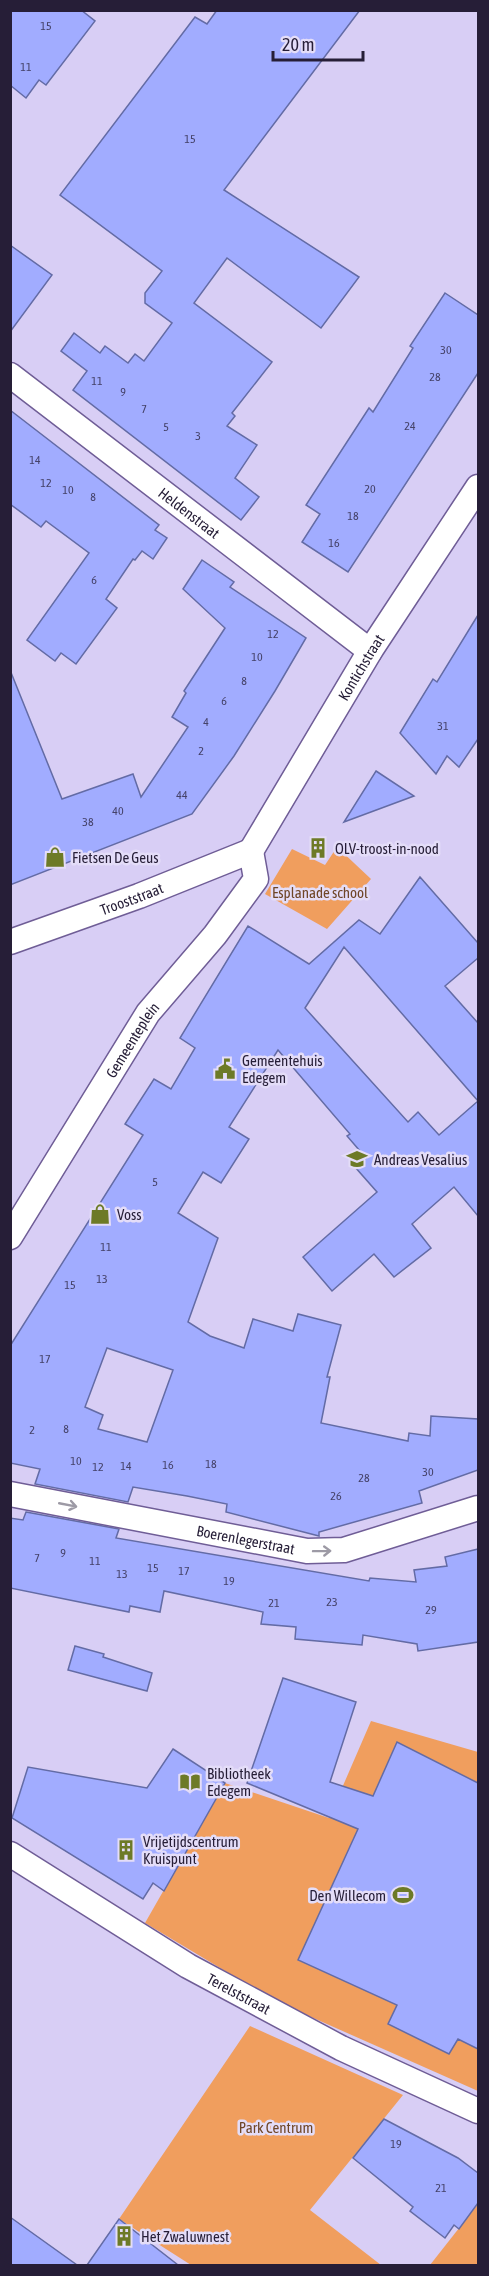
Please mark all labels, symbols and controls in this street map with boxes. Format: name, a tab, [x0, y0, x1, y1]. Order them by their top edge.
house number: 15	[40, 19, 52, 33]
scale bar	[273, 24, 363, 62]
text: 20 m	[282, 34, 314, 55]
house number: 11	[20, 60, 32, 74]
house number: 15	[184, 132, 196, 146]
house number: 30	[440, 343, 452, 357]
house number: 28	[429, 370, 441, 384]
house number: 11	[91, 374, 103, 388]
house number: 9	[120, 385, 126, 399]
house number: 7	[141, 402, 147, 416]
house number: 24	[404, 419, 416, 433]
house number: 5	[163, 420, 169, 434]
house number: 3	[195, 429, 201, 443]
house number: 14	[29, 453, 41, 467]
house number: 12	[40, 476, 52, 490]
house number: 20	[364, 482, 376, 496]
house number: 10	[62, 483, 74, 497]
street label: Heldenstraat	[155, 484, 223, 541]
house number: 8	[90, 490, 96, 504]
house number: 18	[347, 509, 359, 523]
house number: 16	[328, 536, 340, 550]
house number: 6	[91, 573, 97, 587]
house number: 12	[267, 627, 279, 641]
street label: Kontichstraat	[334, 631, 387, 703]
house number: 10	[251, 650, 263, 664]
house number: 8	[241, 674, 247, 688]
house number: 6	[221, 694, 227, 708]
house number: 4	[203, 715, 209, 729]
house number: 31	[437, 719, 449, 733]
house number: 2	[198, 744, 204, 758]
house number: 44	[176, 788, 188, 802]
house number: 40	[112, 804, 124, 818]
house number: 38	[82, 815, 94, 829]
building icon: OLV-troost-in-nood	[306, 836, 330, 860]
place label: OLV-troost-in-nood	[335, 840, 439, 857]
shop icon: Fietsen De Geus	[43, 845, 67, 869]
place label: Fietsen De Geus	[72, 849, 159, 866]
street label: Trooststraat	[98, 879, 165, 918]
park label: Esplanade school	[272, 884, 368, 901]
street label: Gemeenteplein	[102, 998, 162, 1081]
place label: Gemeentehuis Edegem	[242, 1052, 323, 1086]
public building icon: Gemeentehuis Edegem	[213, 1057, 237, 1081]
school or university icon: Andreas Vesalius	[345, 1147, 369, 1171]
place label: Andreas Vesalius	[374, 1151, 467, 1168]
house number: 5	[152, 1175, 158, 1189]
shop icon: Voss	[88, 1202, 112, 1226]
place label: Voss	[117, 1206, 142, 1223]
house number: 11	[100, 1240, 112, 1254]
house number: 13	[96, 1272, 108, 1286]
house number: 15	[64, 1278, 76, 1292]
house number: 17	[39, 1352, 51, 1366]
house number: 8	[63, 1422, 69, 1436]
house number: 2	[29, 1423, 35, 1437]
house number: 10	[70, 1454, 82, 1468]
house number: 18	[205, 1457, 217, 1471]
house number: 16	[162, 1458, 174, 1472]
house number: 14	[120, 1459, 132, 1473]
house number: 12	[92, 1460, 104, 1474]
house number: 30	[422, 1465, 434, 1479]
house number: 28	[358, 1471, 370, 1485]
house number: 26	[330, 1489, 342, 1503]
one-way arrow	[58, 1500, 77, 1511]
street label: Boerenlegerstraat	[195, 1521, 296, 1557]
one-way arrow	[311, 1545, 331, 1556]
house number: 9	[60, 1546, 66, 1560]
house number: 7	[34, 1551, 40, 1565]
house number: 11	[89, 1554, 101, 1568]
house number: 15	[147, 1561, 159, 1575]
house number: 17	[178, 1564, 190, 1578]
house number: 13	[116, 1567, 128, 1581]
house number: 19	[223, 1574, 235, 1588]
house number: 23	[326, 1595, 338, 1609]
house number: 21	[268, 1596, 280, 1610]
house number: 29	[425, 1603, 437, 1617]
place label: Bibliotheek Edegem	[207, 1765, 271, 1799]
library icon: Bibliotheek Edegem	[178, 1770, 202, 1794]
place label: Vrijetijdscentrum Kruispunt	[143, 1833, 239, 1867]
building icon: Vrijetijdscentrum Kruispunt	[114, 1838, 138, 1862]
sports icon: Den Willecom	[391, 1883, 415, 1907]
place label: Den Willecom	[309, 1887, 386, 1904]
street label: Terelststraat	[204, 1969, 273, 2017]
park label: Park Centrum	[239, 2119, 313, 2136]
house number: 19	[390, 2137, 402, 2151]
house number: 21	[435, 2181, 447, 2195]
building icon: Het Zwaluwnest	[112, 2224, 136, 2248]
place label: Het Zwaluwnest	[141, 2228, 229, 2245]

